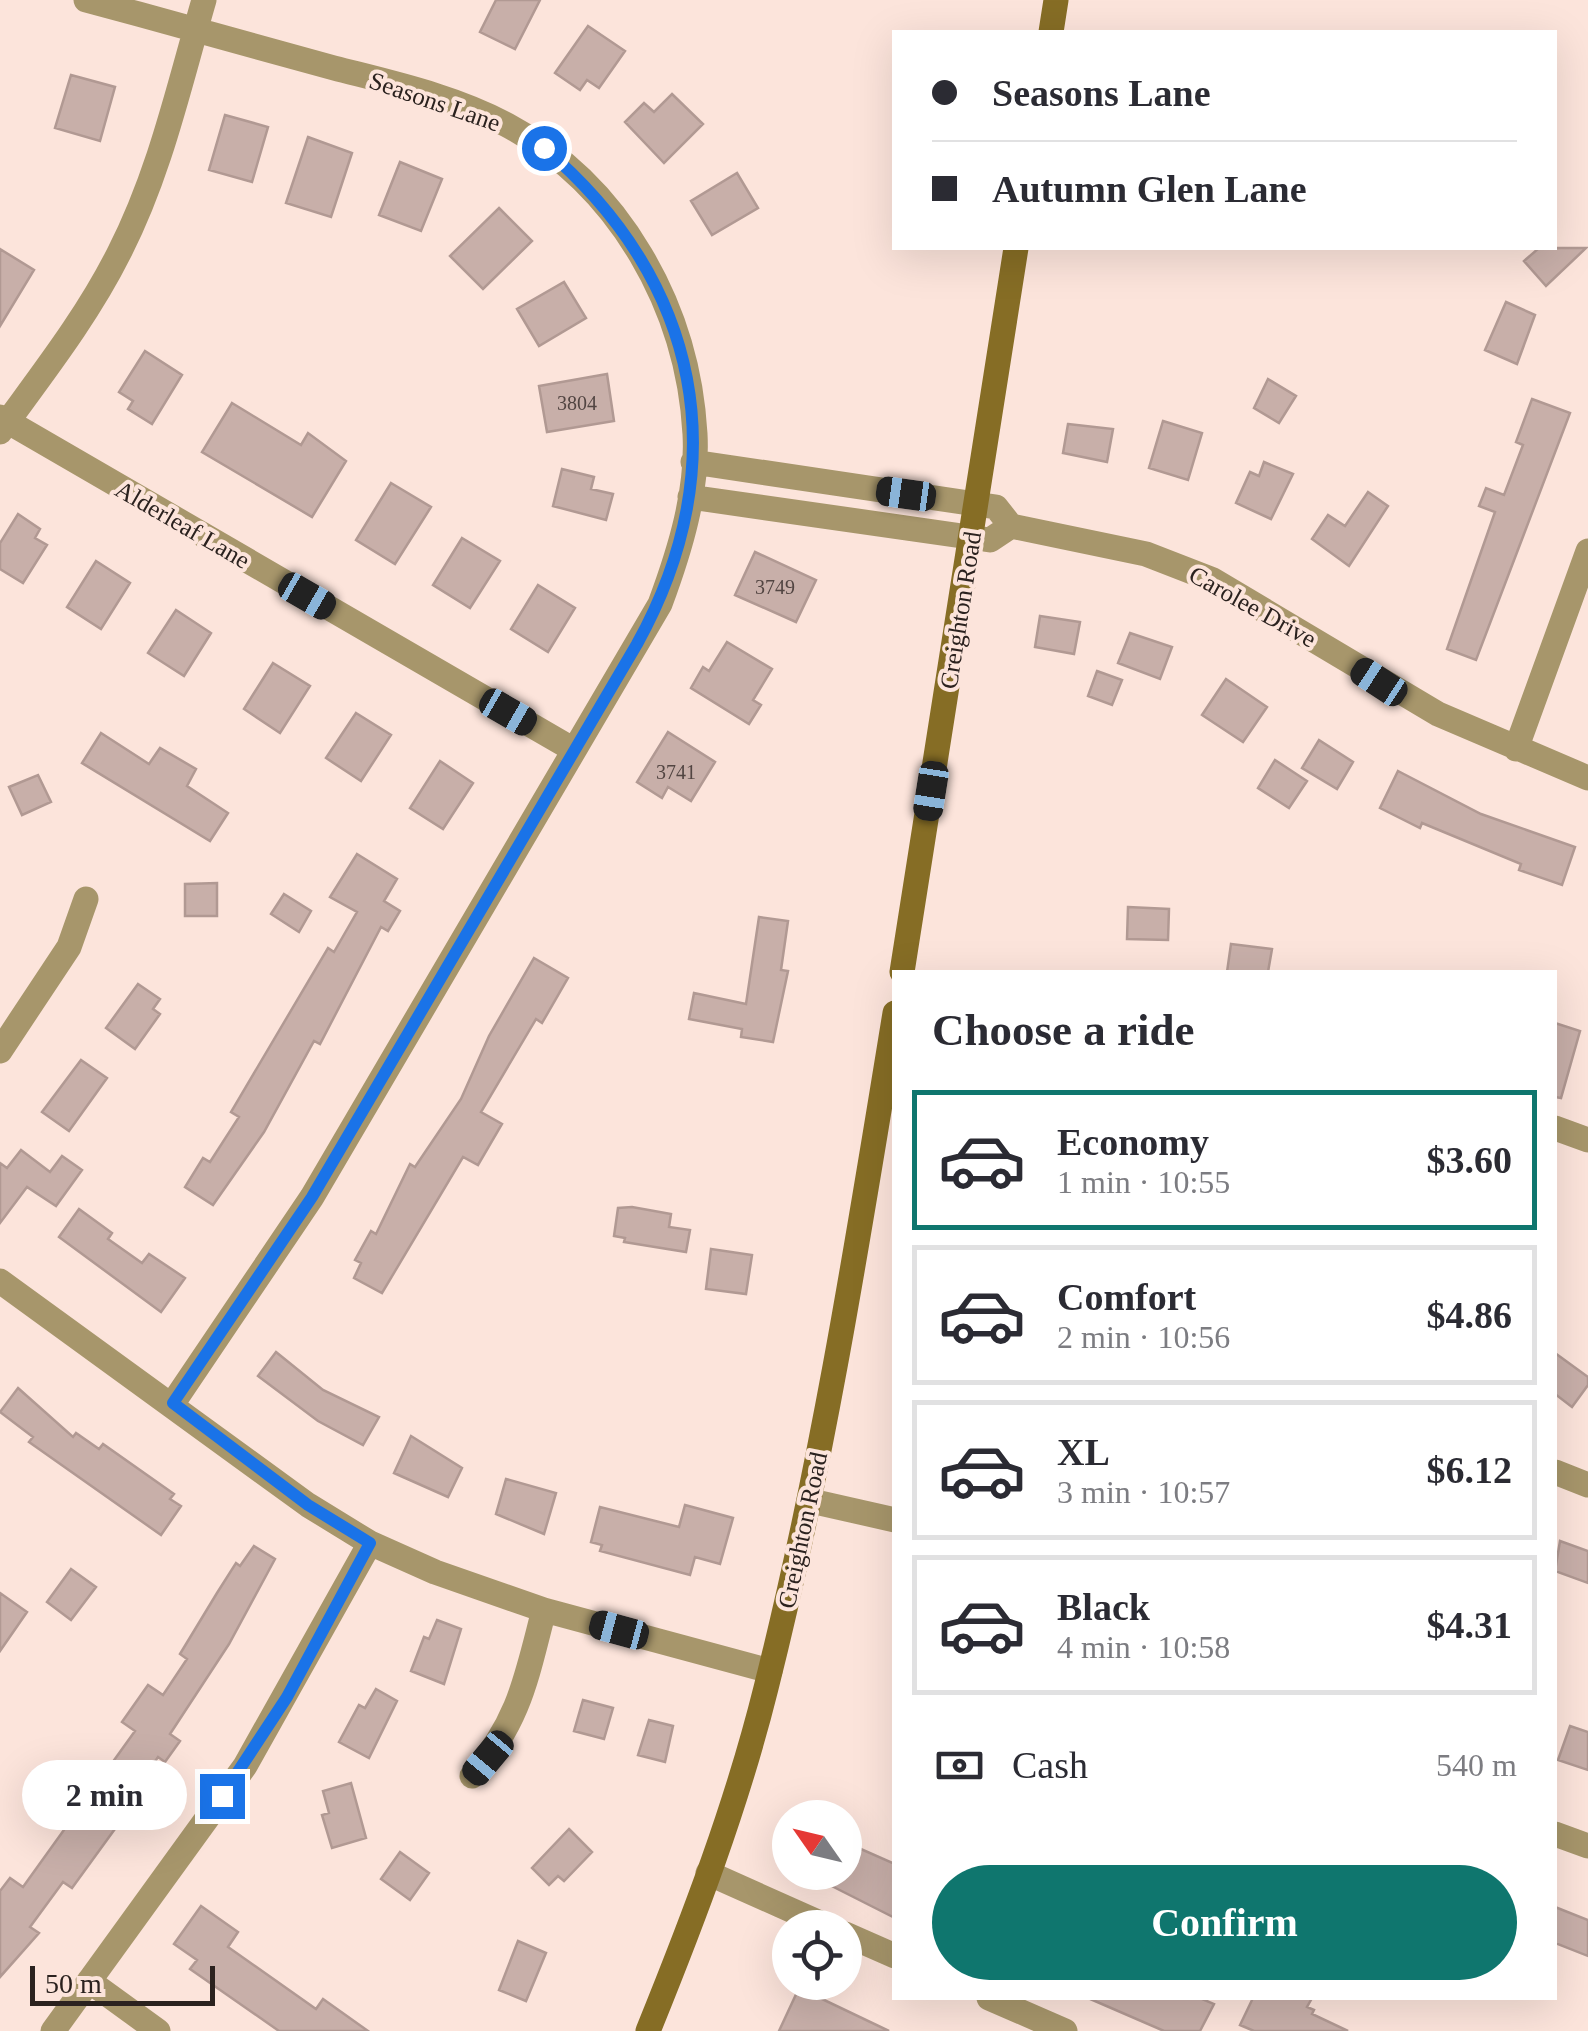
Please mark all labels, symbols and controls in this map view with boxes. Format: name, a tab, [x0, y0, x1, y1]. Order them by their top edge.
street label: Seasons Lane	[366, 66, 504, 137]
text: Seasons Lane	[992, 72, 1211, 114]
route start	[522, 126, 567, 171]
text: Autumn Glen Lane	[992, 168, 1307, 210]
house number: 3804	[557, 392, 597, 414]
street label: Alderleaf Lane	[111, 475, 255, 574]
car	[874, 475, 938, 513]
street label: Creighton Road	[935, 529, 986, 691]
street label: Carolee Drive	[1185, 560, 1321, 652]
car	[274, 568, 340, 624]
house number: 3749	[755, 576, 795, 598]
car	[1346, 653, 1412, 711]
car	[475, 684, 541, 740]
car	[911, 759, 951, 823]
house number: 3741	[656, 761, 696, 783]
text: Choose a ride	[932, 1005, 1195, 1055]
icon: car	[937, 1115, 1027, 1205]
text: Economy	[1057, 1121, 1209, 1163]
text: $3.60	[1427, 1139, 1512, 1181]
text: 1 min · 10:55	[1057, 1164, 1230, 1200]
icon: car	[937, 1270, 1027, 1360]
text: Comfort	[1057, 1276, 1196, 1318]
text: $4.86	[1427, 1294, 1512, 1336]
text: 2 min · 10:56	[1057, 1319, 1230, 1355]
icon: car	[937, 1425, 1027, 1515]
text: XL	[1057, 1431, 1110, 1473]
street label: Creighton Road	[773, 1449, 832, 1611]
text: $6.12	[1427, 1449, 1512, 1491]
text: 3 min · 10:57	[1057, 1474, 1230, 1510]
icon: car	[937, 1580, 1027, 1670]
text: Black	[1057, 1586, 1150, 1628]
text: $4.31	[1427, 1604, 1512, 1646]
car	[586, 1608, 652, 1652]
text: 4 min · 10:58	[1057, 1629, 1230, 1665]
car	[457, 1725, 519, 1791]
icon: cash	[932, 1738, 987, 1793]
text: Cash	[1012, 1744, 1088, 1786]
text: 540 m	[1436, 1747, 1517, 1783]
callout: 2 min	[22, 1761, 187, 1831]
route end	[200, 1774, 245, 1819]
text: 2 min	[66, 1777, 143, 1813]
north arrow	[772, 1800, 862, 1890]
map controls	[772, 1800, 862, 2000]
button: Confirm	[932, 1865, 1517, 1980]
button: locate	[772, 1910, 862, 2000]
scale bar	[30, 1961, 215, 2006]
text: 50 m	[45, 1968, 102, 1999]

